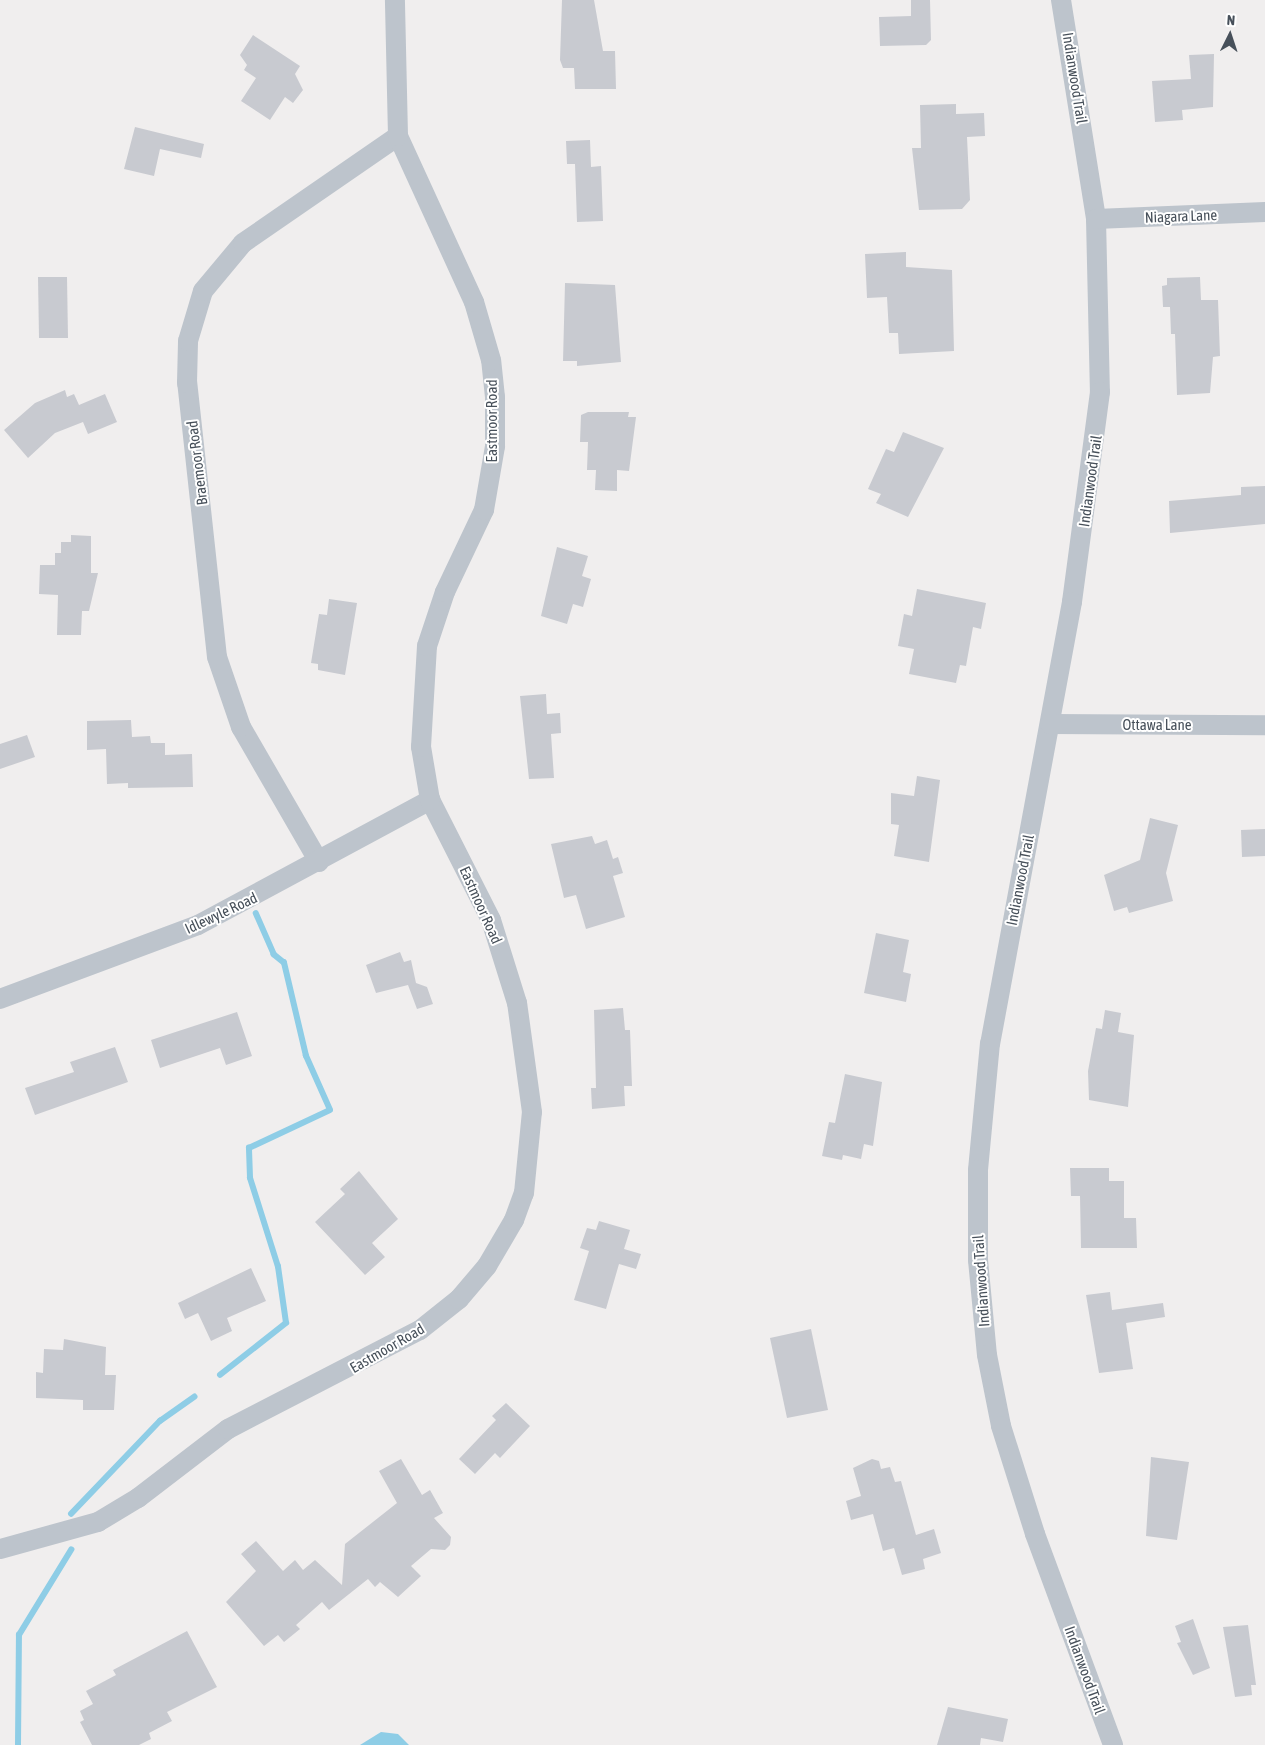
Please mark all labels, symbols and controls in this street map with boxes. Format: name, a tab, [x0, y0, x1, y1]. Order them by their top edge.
north arrow	[1205, 10, 1255, 60]
text: N	[1226, 12, 1236, 28]
street label: Indianwood Trail	[1059, 31, 1091, 125]
street label: Niagara Lane	[1144, 206, 1218, 226]
street label: Eastmoor Road	[483, 380, 501, 462]
street label: Braemoor Road	[183, 420, 211, 506]
street label: Indianwood Trail	[1075, 434, 1105, 528]
street label: Ottawa Lane	[1122, 716, 1192, 734]
street label: Indianwood Trail	[1002, 833, 1038, 927]
street label: Eastmoor Road	[456, 863, 506, 947]
street label: Idlewyle Road	[182, 888, 260, 938]
street label: Indianwood Trail	[969, 1234, 993, 1328]
street label: Eastmoor Road	[347, 1319, 427, 1377]
street label: Indianwood Trail	[1061, 1624, 1109, 1716]

